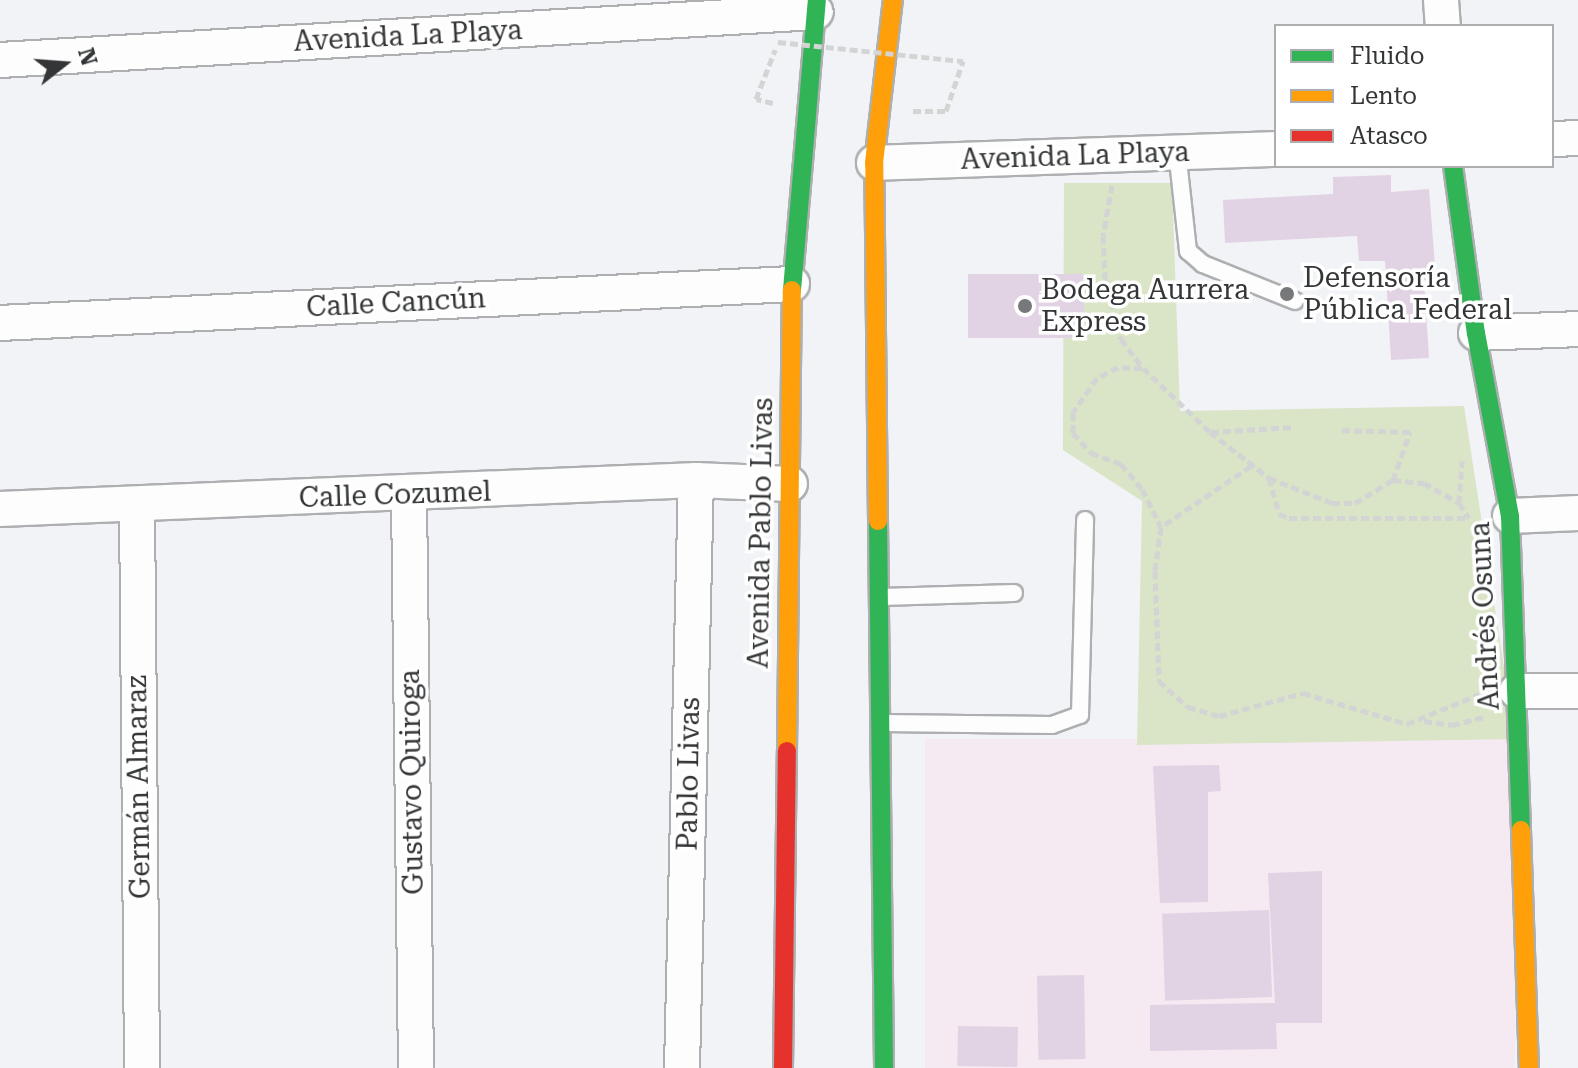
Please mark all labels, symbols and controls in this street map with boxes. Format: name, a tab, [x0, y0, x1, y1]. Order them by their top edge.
street label: Avenida La Playa	[293, 13, 523, 59]
north arrow	[24, 24, 104, 104]
legend	[1274, 24, 1554, 168]
text: Fluido	[1350, 42, 1425, 70]
text: N	[73, 45, 102, 69]
text: Lento	[1350, 82, 1417, 110]
text: Atasco	[1350, 122, 1428, 150]
street label: Avenida La Playa	[960, 135, 1190, 177]
place label: Defensoría Pública Federal	[1303, 261, 1512, 327]
place label: Bodega Aurrera Express	[1041, 273, 1249, 339]
street label: Calle Cancún	[305, 282, 487, 324]
marker: Defensoría Pública Federal	[1278, 285, 1296, 303]
marker: Bodega Aurrera Express	[1016, 297, 1034, 315]
street label: Avenida Pablo Livas	[742, 397, 780, 669]
street label: Calle Cozumel	[298, 475, 492, 515]
street label: Andrés Osuna	[1463, 521, 1507, 711]
street label: Gustavo Quiroga	[393, 669, 431, 895]
street label: Germán Almaraz	[120, 675, 158, 899]
street label: Pablo Livas	[671, 697, 707, 851]

